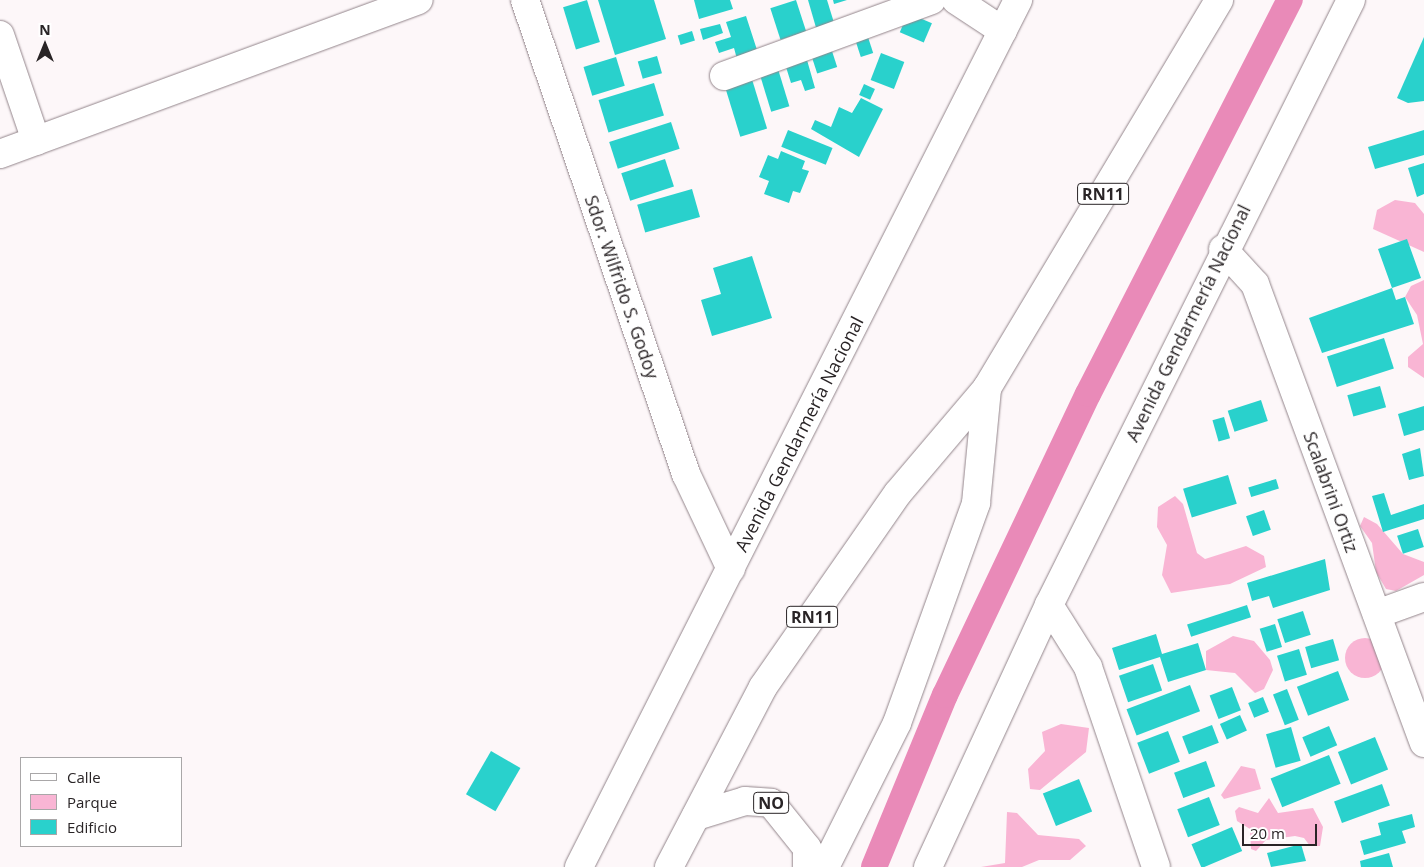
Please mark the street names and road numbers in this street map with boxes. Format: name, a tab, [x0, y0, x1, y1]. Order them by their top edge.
road number: RN11	[1077, 180, 1129, 208]
street label: Sdor. Wilfrido S. Godoy	[580, 192, 664, 382]
street label: Avenida Gendarmería Nacional	[1121, 201, 1255, 445]
street label: Avenida Gendarmería Nacional	[730, 313, 868, 555]
street label: Scalabrini Ortiz	[1299, 429, 1363, 555]
road number: RN11	[786, 604, 838, 630]
road number: NO	[752, 790, 790, 816]

